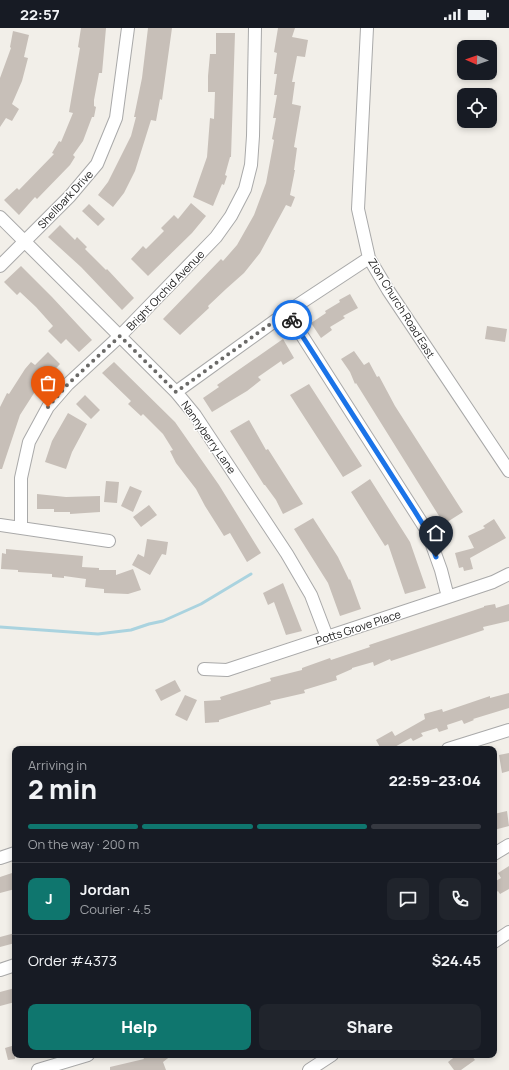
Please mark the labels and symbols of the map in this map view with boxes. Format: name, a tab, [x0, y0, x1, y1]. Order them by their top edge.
north arrow	[457, 40, 497, 80]
street label: Shellbark Drive	[34, 166, 96, 231]
street label: Bright Orchid Avenue	[123, 246, 208, 333]
street label: Zion Church Road East	[365, 255, 439, 361]
courier	[272, 300, 312, 340]
pin	[31, 366, 65, 407]
street label: Nannyberry Lane	[178, 398, 240, 477]
pin	[419, 516, 453, 557]
street label: Potts Grove Place	[313, 606, 403, 648]

